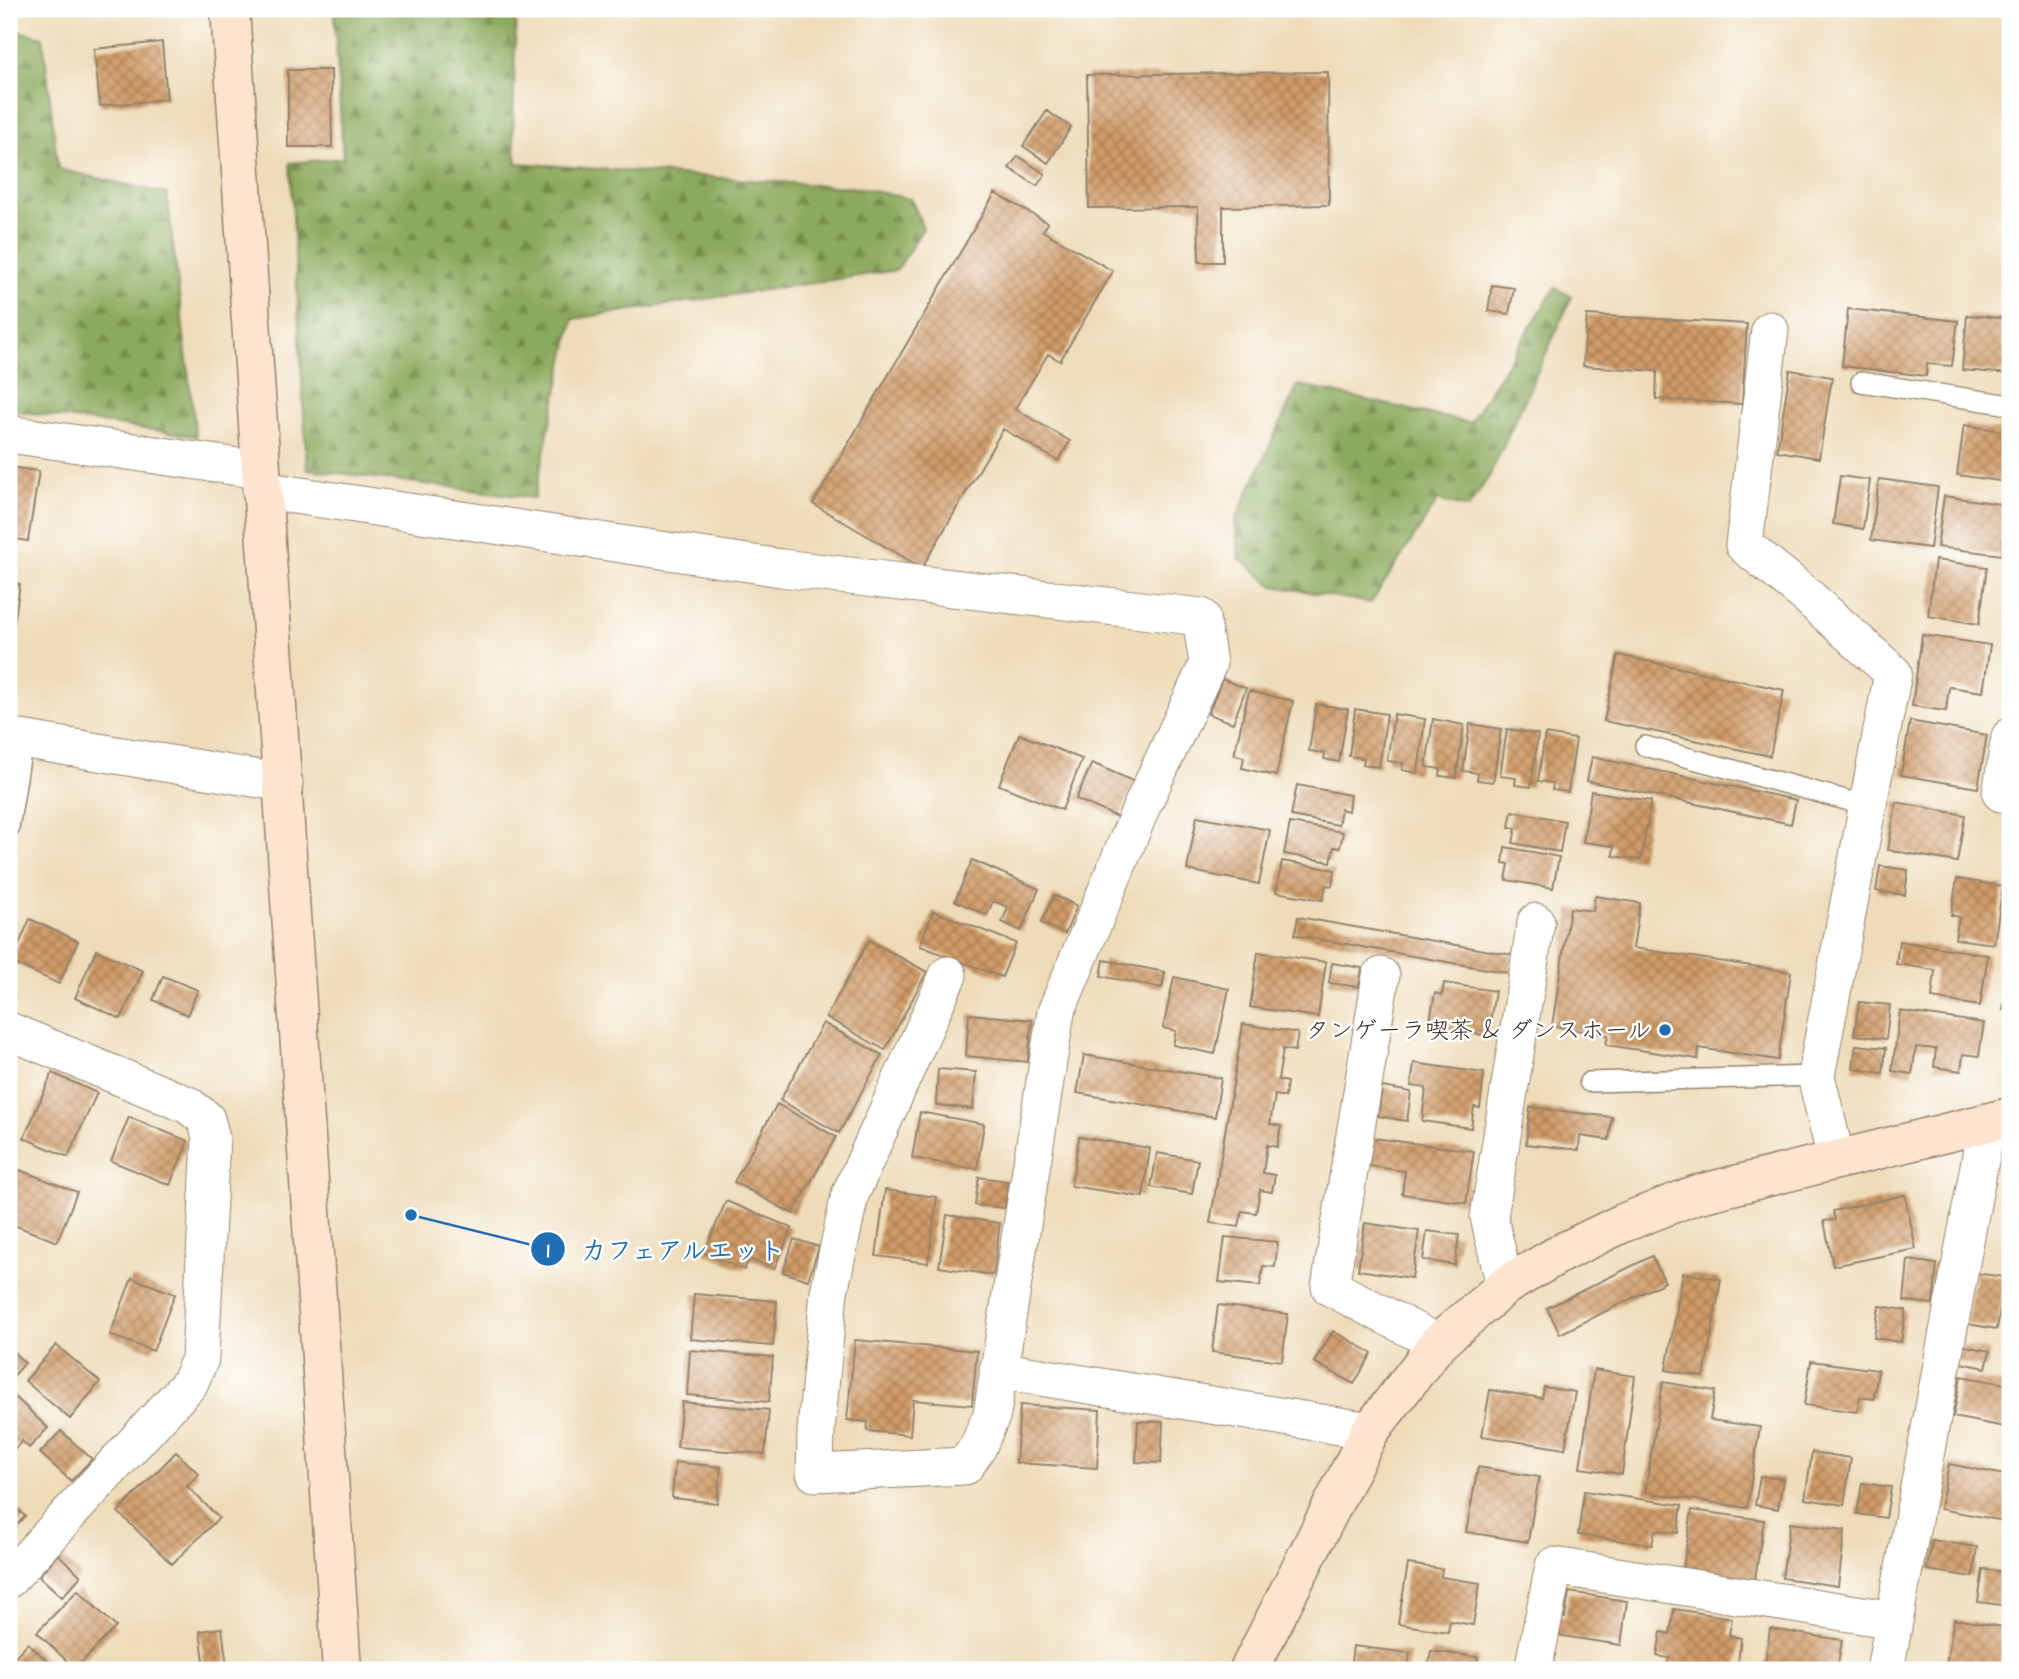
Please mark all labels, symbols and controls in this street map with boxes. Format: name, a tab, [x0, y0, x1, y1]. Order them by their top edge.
place label: タンゲーラ喫茶 & ダンスホール	[1305, 1014, 1651, 1048]
marker: タンゲーラ喫茶 & ダンスホール	[1657, 1022, 1673, 1038]
callout: カフェアルエット	[530, 1226, 801, 1273]
text: カフェアルエット	[581, 1233, 785, 1269]
text: 1	[547, 1236, 550, 1265]

